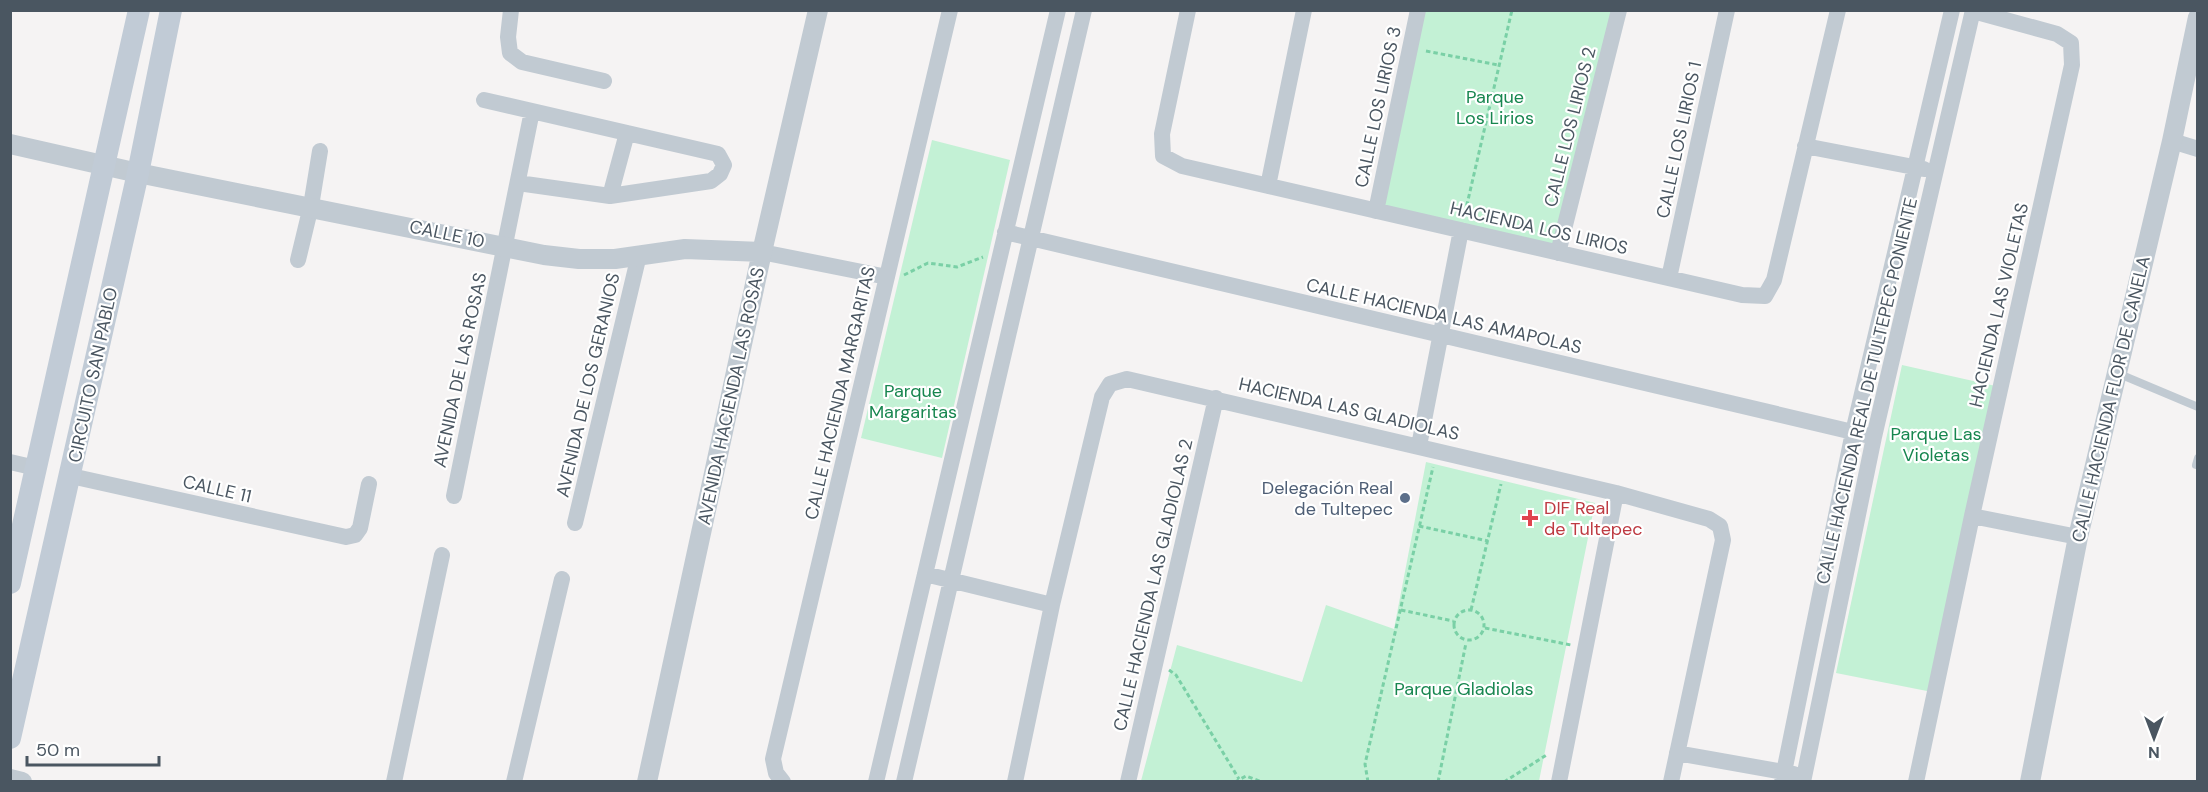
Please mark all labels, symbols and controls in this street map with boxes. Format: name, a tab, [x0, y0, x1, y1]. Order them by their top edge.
street label: CALLE LOS LIRIOS 3	[1349, 24, 1407, 190]
street label: CALLE LOS LIRIOS 2	[1539, 44, 1601, 210]
street label: CALLE LOS LIRIOS 1	[1651, 60, 1707, 220]
park label: Parque Los Lirios	[1456, 85, 1534, 130]
street label: CALLE HACIENDA REAL DE TULTEPEC PONIENTE	[1811, 195, 1923, 587]
street label: HACIENDA LOS LIRIOS	[1448, 196, 1630, 260]
street label: HACIENDA LAS VIOLETAS	[1964, 200, 2034, 410]
street label: CALLE 10	[407, 214, 487, 254]
street label: CALLE HACIENDA FLOR DE CANELA	[2066, 253, 2156, 545]
street label: CALLE HACIENDA MARGARITAS	[799, 264, 881, 522]
street label: AVENIDA HACIENDA LAS ROSAS	[692, 265, 770, 527]
street label: AVENIDA DE LAS ROSAS	[428, 270, 492, 470]
street label: AVENIDA DE LOS GERANIOS	[550, 270, 626, 500]
street label: CALLE HACIENDA LAS AMAPOLAS	[1304, 273, 1584, 359]
street label: CIRCUITO SAN PABLO	[63, 285, 123, 465]
street label: HACIENDA LAS GLADIOLAS	[1236, 372, 1462, 446]
park label: Parque Margaritas	[869, 379, 957, 424]
park label: Parque Las Violetas	[1890, 422, 1982, 467]
street label: CALLE HACIENDA LAS GLADIOLAS 2	[1108, 437, 1198, 733]
street label: CALLE 11	[180, 469, 254, 509]
place label: Delegación Real de Tultepec	[1262, 476, 1393, 521]
marker: Delegación Real de Tultepec	[1398, 491, 1412, 505]
place label: DIF Real de Tultepec	[1544, 496, 1643, 541]
marker: DIF Real de Tultepec	[1521, 509, 1539, 527]
park label: Parque Gladiolas	[1394, 677, 1534, 701]
north arrow	[2124, 708, 2184, 768]
scale bar	[27, 729, 159, 767]
text: 50 m	[36, 738, 80, 762]
text: N	[2148, 742, 2160, 763]

